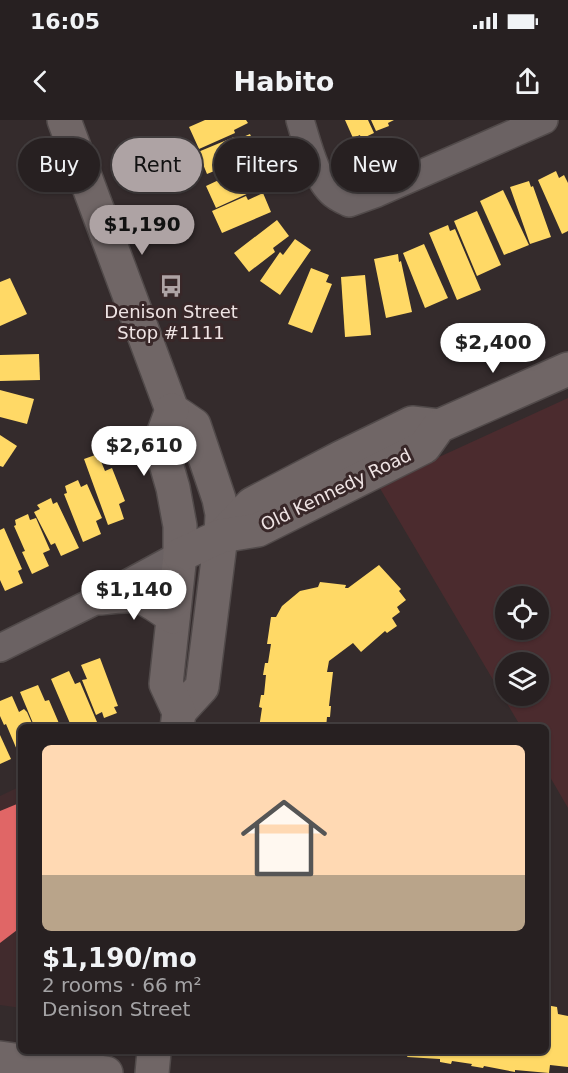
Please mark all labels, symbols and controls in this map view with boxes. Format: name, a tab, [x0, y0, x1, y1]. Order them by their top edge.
text: 16:05	[30, 9, 100, 34]
icon: back	[24, 65, 57, 98]
icon: share	[511, 65, 544, 98]
text: Habito	[234, 66, 334, 97]
chip: Buy	[18, 138, 100, 192]
chip: Rent	[112, 138, 202, 192]
chip: Filters	[214, 138, 319, 192]
chip: New	[331, 138, 419, 192]
pin: $1,190	[93, 205, 191, 256]
text: $1,190	[103, 212, 181, 236]
bus stop icon: Denison Street Stop #1111	[158, 273, 184, 299]
place label: Denison Street Stop #1111	[104, 301, 238, 343]
pin: $2,400	[444, 323, 542, 374]
text: $2,400	[454, 330, 532, 354]
pin: $2,610	[95, 426, 193, 477]
text: $2,610	[105, 433, 183, 457]
street label: Old Kennedy Road	[257, 444, 415, 535]
pin: $1,140	[85, 570, 183, 621]
text: $1,140	[95, 577, 173, 601]
map controls	[495, 586, 549, 706]
button: locate	[495, 586, 549, 640]
button: layers	[495, 652, 549, 706]
icon: home	[230, 784, 338, 892]
text: $1,190/mo	[42, 943, 197, 973]
text: 2 rooms · 66 m²	[42, 973, 202, 997]
text: Denison Street	[42, 997, 190, 1021]

